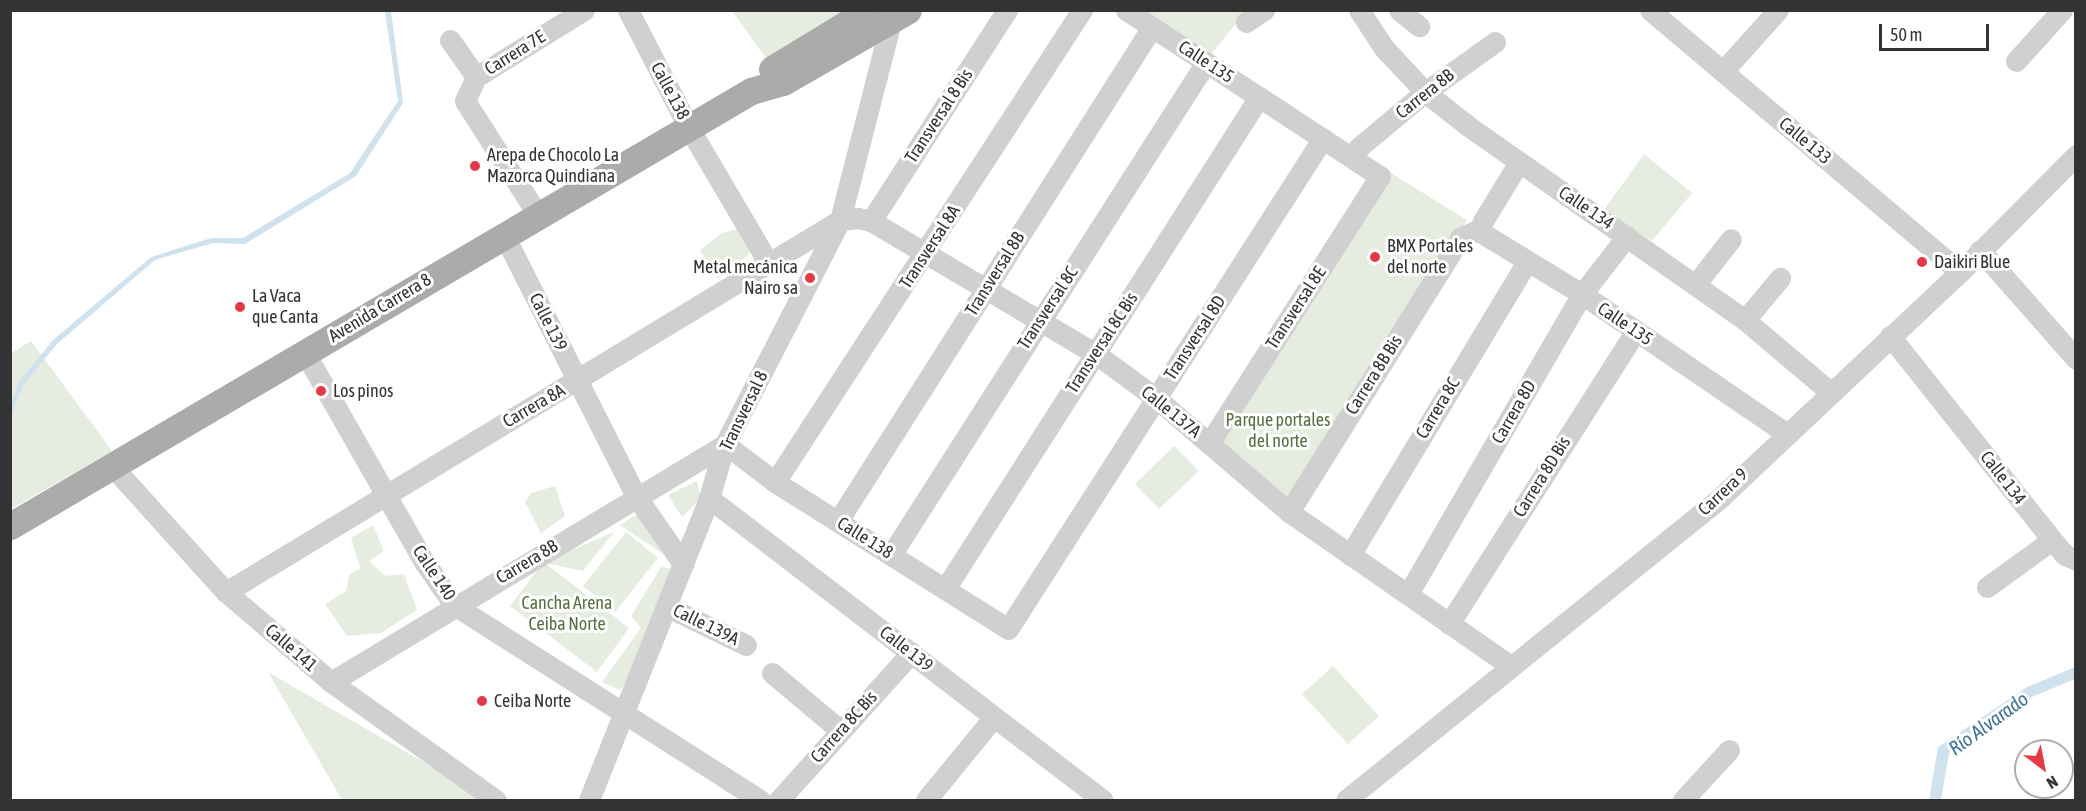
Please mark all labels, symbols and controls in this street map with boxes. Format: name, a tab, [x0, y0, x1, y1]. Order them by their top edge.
scale bar	[1882, 12, 1992, 50]
text: 50 m	[1890, 24, 1922, 45]
street label: Carrera 7E	[481, 26, 549, 80]
street label: Calle 135	[1174, 36, 1238, 88]
street label: Calle 138	[646, 59, 694, 123]
street label: Transversal 8 Bis	[901, 65, 977, 167]
street label: Carrera 8B	[1392, 65, 1458, 123]
street label: Calle 133	[1774, 113, 1836, 169]
place label: Arepa de Chocolo La Mazorca Quindiana	[487, 145, 619, 188]
marker: Arepa de Chocolo La Mazorca Quindiana	[468, 159, 482, 173]
street label: Calle 134	[1554, 182, 1618, 234]
street label: Transversal 8A	[895, 201, 965, 293]
street label: Transversal 8B	[961, 228, 1029, 320]
place label: BMX Portales del norte	[1387, 236, 1473, 278]
marker: BMX Portales del norte	[1368, 250, 1382, 264]
place label: Daikiri Blue	[1934, 251, 2010, 273]
marker: Daikiri Blue	[1915, 255, 1929, 269]
place label: Metal mecánica Nairo sa	[693, 257, 798, 300]
street label: Transversal 8C	[1013, 263, 1083, 353]
street label: Transversal 8E	[1261, 263, 1331, 353]
street label: Avenida Carrera 8	[325, 269, 435, 347]
marker: Metal mecánica Nairo sa	[803, 271, 817, 285]
place label: La Vaca que Canta	[252, 286, 319, 328]
street label: Transversal 8C Bis	[1061, 288, 1143, 398]
street label: Calle 139	[524, 290, 572, 354]
street label: Transversal 8D	[1160, 292, 1230, 384]
street label: Calle 135	[1593, 298, 1657, 350]
marker: La Vaca que Canta	[233, 300, 247, 314]
street label: Carrera 8B Bis	[1341, 331, 1407, 419]
street label: Transversal 8	[715, 367, 773, 455]
street label: Carrera 8C	[1411, 373, 1465, 443]
street label: Carrera 8D	[1487, 376, 1541, 448]
place label: Los pinos	[333, 380, 393, 402]
street label: Carrera 8A	[499, 380, 569, 432]
street label: Calle 137A	[1137, 381, 1205, 443]
marker: Los pinos	[314, 384, 328, 398]
park label: Parque portales del norte	[1226, 410, 1330, 452]
street label: Carrera 8D Bis	[1509, 433, 1575, 521]
street label: Calle 134	[1975, 447, 2031, 509]
street label: Carrera 9	[1694, 464, 1752, 520]
street label: Calle 138	[833, 512, 897, 564]
street label: Carrera 8B	[492, 535, 562, 589]
street label: Calle 140	[408, 541, 460, 605]
park label: Cancha Arena Ceiba Norte	[522, 593, 612, 636]
street label: Calle 139A	[670, 600, 742, 650]
street label: Calle 141	[261, 620, 321, 676]
street label: Calle 139	[875, 621, 937, 677]
water label: Río Alvarado	[1944, 686, 2032, 760]
street label: Carrera 8C Bis	[806, 687, 882, 767]
place label: Ceiba Norte	[494, 690, 571, 712]
marker: Ceiba Norte	[475, 694, 489, 708]
north arrow	[2014, 739, 2074, 799]
text: N	[2044, 772, 2061, 793]

